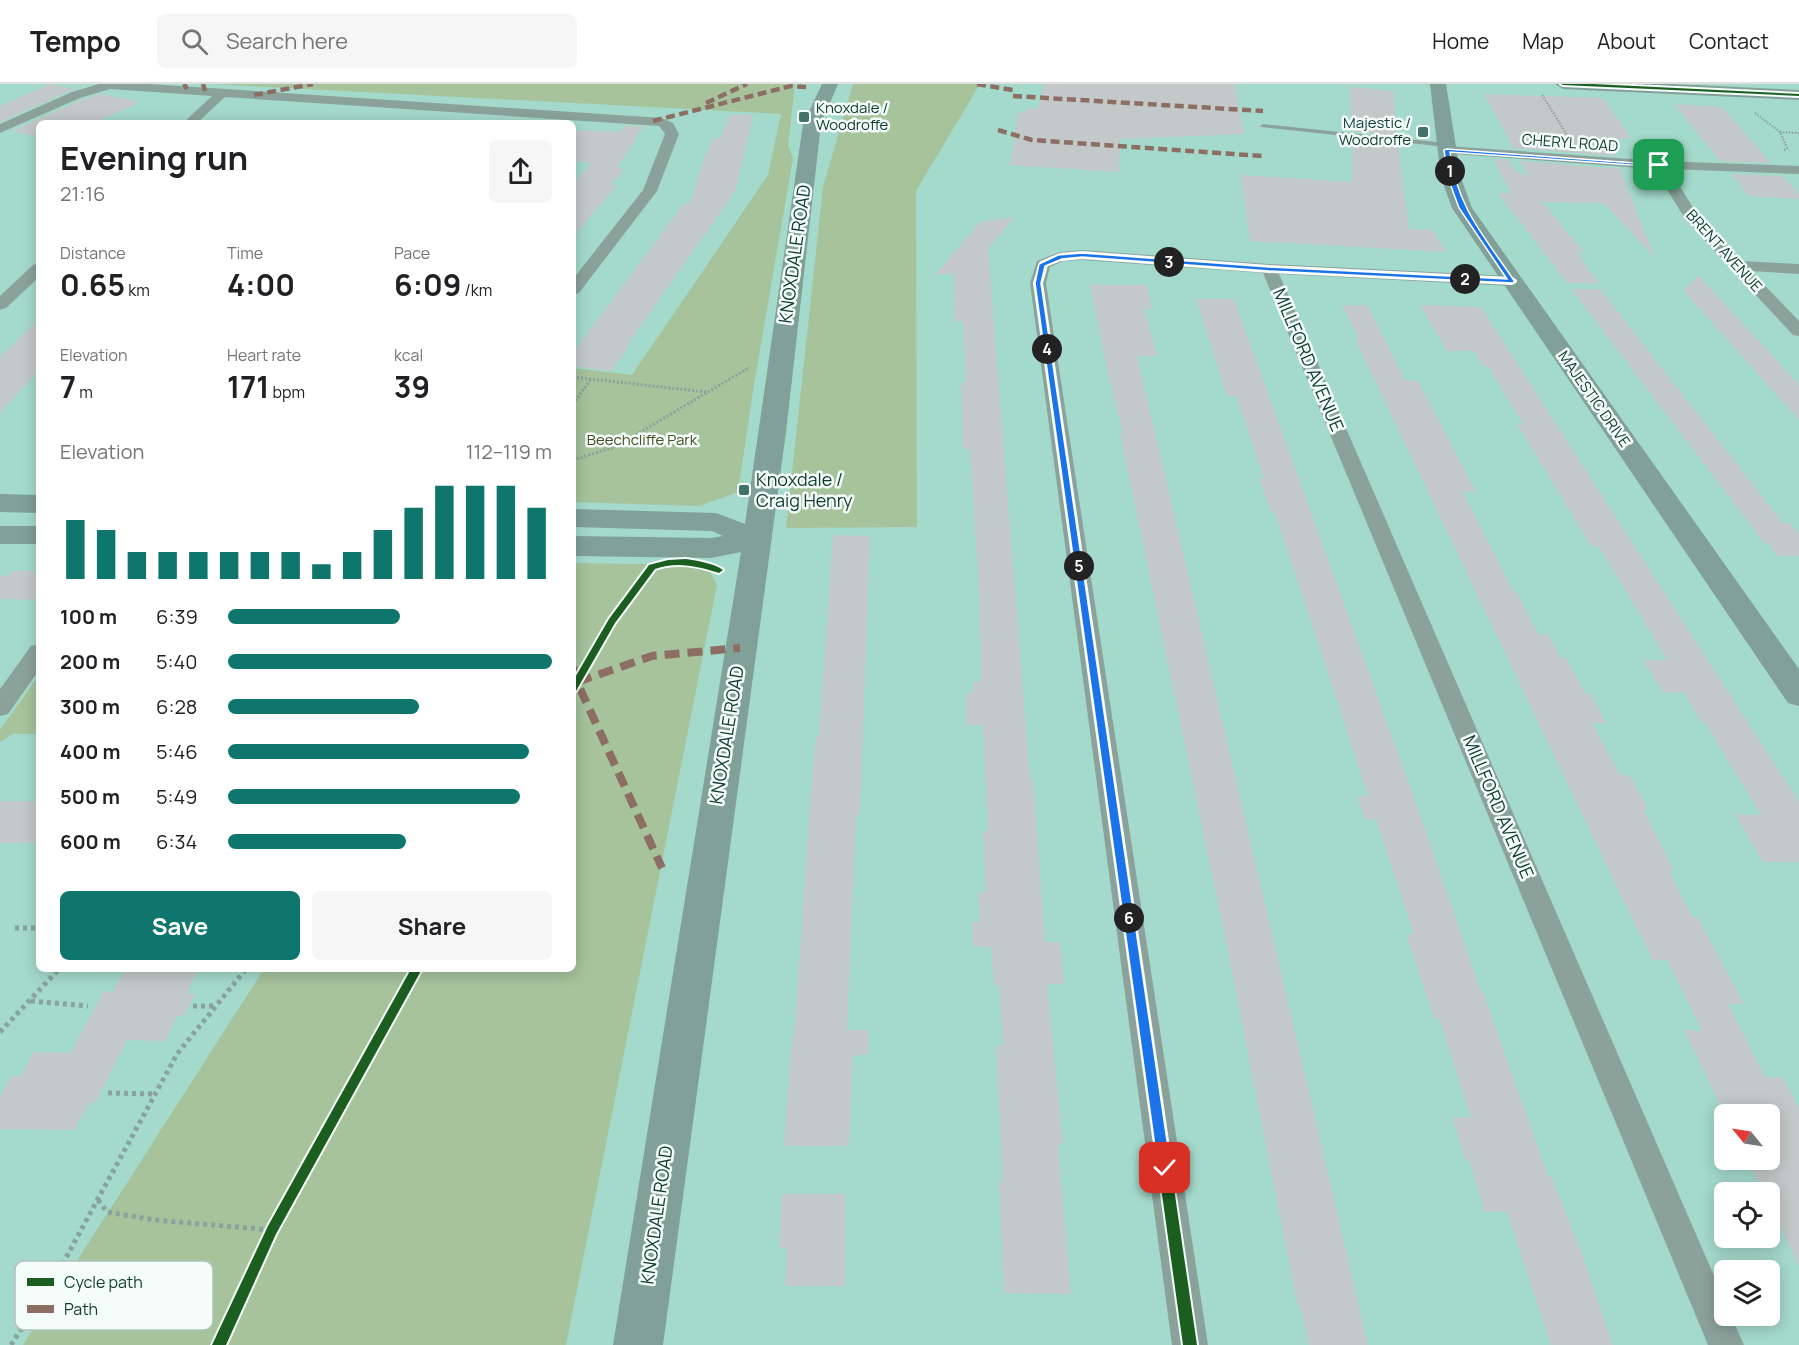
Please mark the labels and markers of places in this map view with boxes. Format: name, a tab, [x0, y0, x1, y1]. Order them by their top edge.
place label: Knoxdale / Woodroffe	[816, 97, 889, 135]
marker: Knoxdale / Woodroffe	[797, 110, 811, 124]
place label: Majestic / Woodroffe	[1339, 112, 1411, 150]
marker: Majestic / Woodroffe	[1416, 125, 1430, 139]
pin	[1633, 139, 1684, 190]
pin: 1	[1435, 156, 1465, 186]
pin: 3	[1154, 247, 1184, 277]
pin: 2	[1450, 264, 1480, 294]
pin: 4	[1032, 334, 1062, 364]
place label: Knoxdale / Craig Henry	[756, 467, 853, 512]
marker: Knoxdale / Craig Henry	[737, 483, 751, 497]
pin: 5	[1064, 551, 1094, 581]
pin: 6	[1114, 903, 1144, 933]
pin	[1139, 1142, 1190, 1193]

